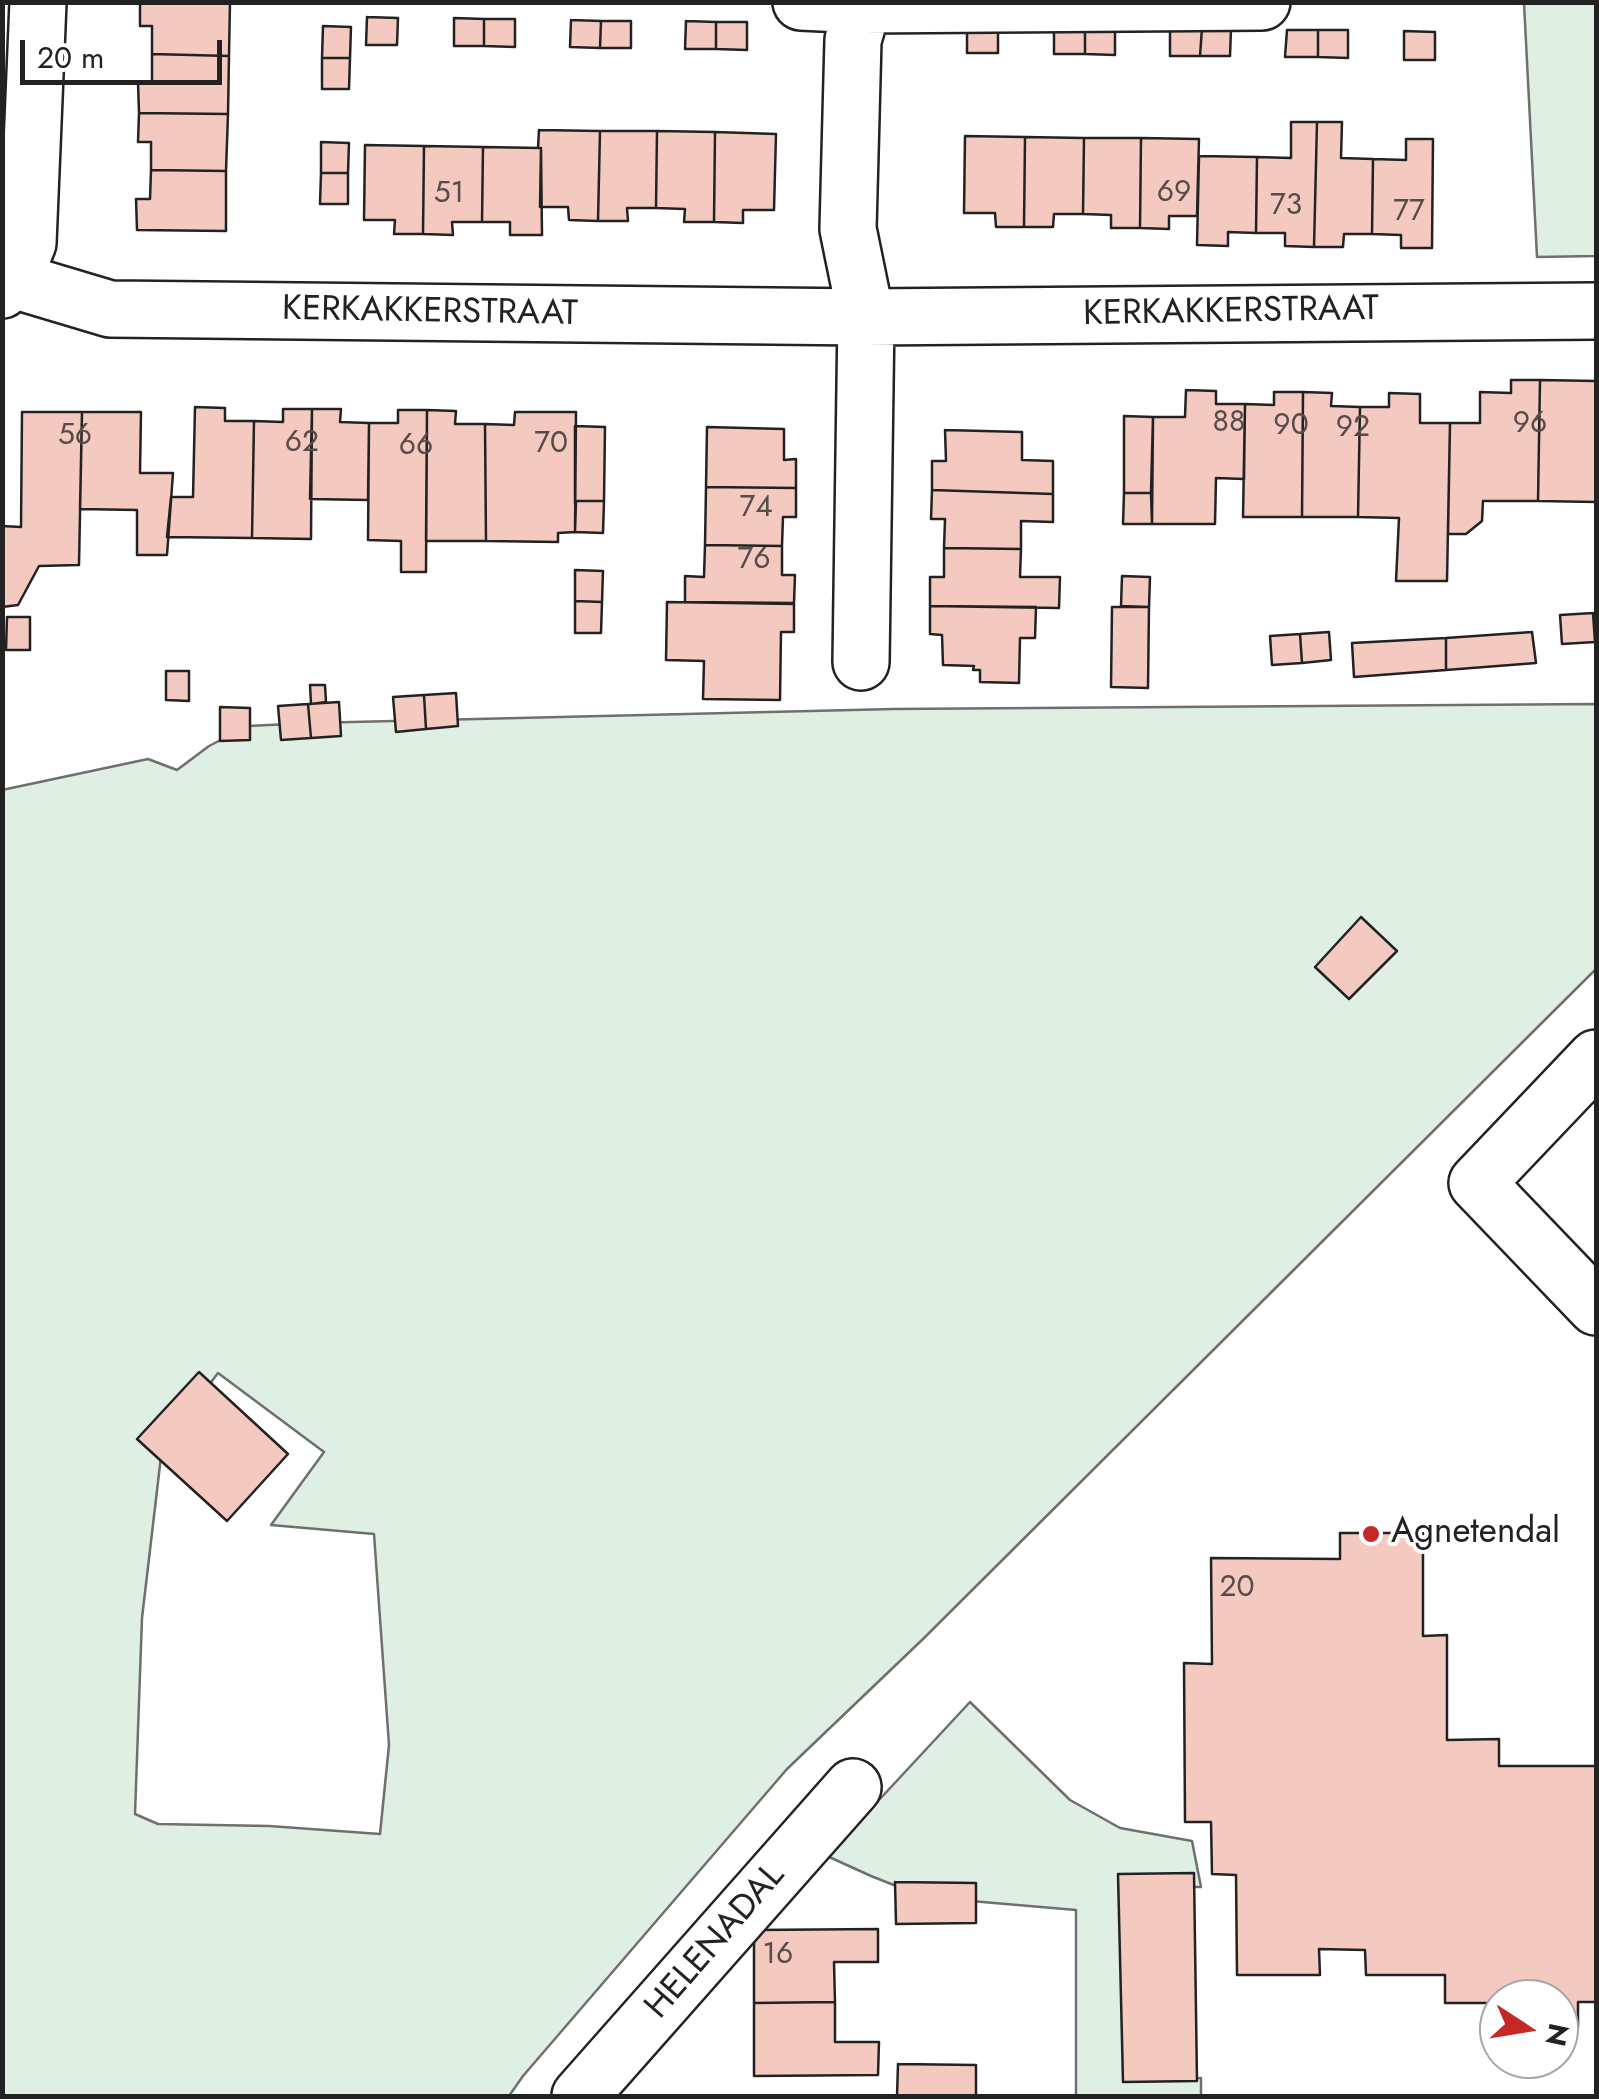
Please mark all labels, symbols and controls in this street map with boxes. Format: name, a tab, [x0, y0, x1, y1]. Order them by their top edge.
scale bar	[25, 20, 228, 82]
text: 20 m	[37, 36, 104, 79]
house number: 69	[1157, 176, 1191, 212]
house number: 51	[434, 177, 464, 213]
house number: 73	[1270, 189, 1302, 225]
house number: 77	[1393, 195, 1425, 231]
street label: KERKAKKERSTRAAT	[282, 289, 578, 337]
street label: KERKAKKERSTRAAT	[1083, 289, 1379, 337]
house number: 88	[1213, 406, 1245, 442]
house number: 96	[1513, 407, 1547, 443]
house number: 90	[1273, 409, 1309, 445]
house number: 92	[1336, 411, 1370, 447]
house number: 56	[58, 419, 92, 455]
house number: 62	[285, 426, 319, 462]
house number: 70	[534, 427, 568, 463]
house number: 66	[399, 429, 433, 465]
house number: 74	[739, 491, 773, 527]
house number: 76	[737, 543, 771, 579]
place label: Agnetendal	[1391, 1513, 1560, 1555]
marker: Agnetendal	[1360, 1523, 1382, 1545]
house number: 20	[1219, 1571, 1255, 1607]
street label: HELENADAL	[637, 1856, 795, 2028]
house number: 16	[763, 1938, 793, 1974]
north arrow	[1479, 1979, 1579, 2079]
text: N	[1535, 2020, 1579, 2050]

